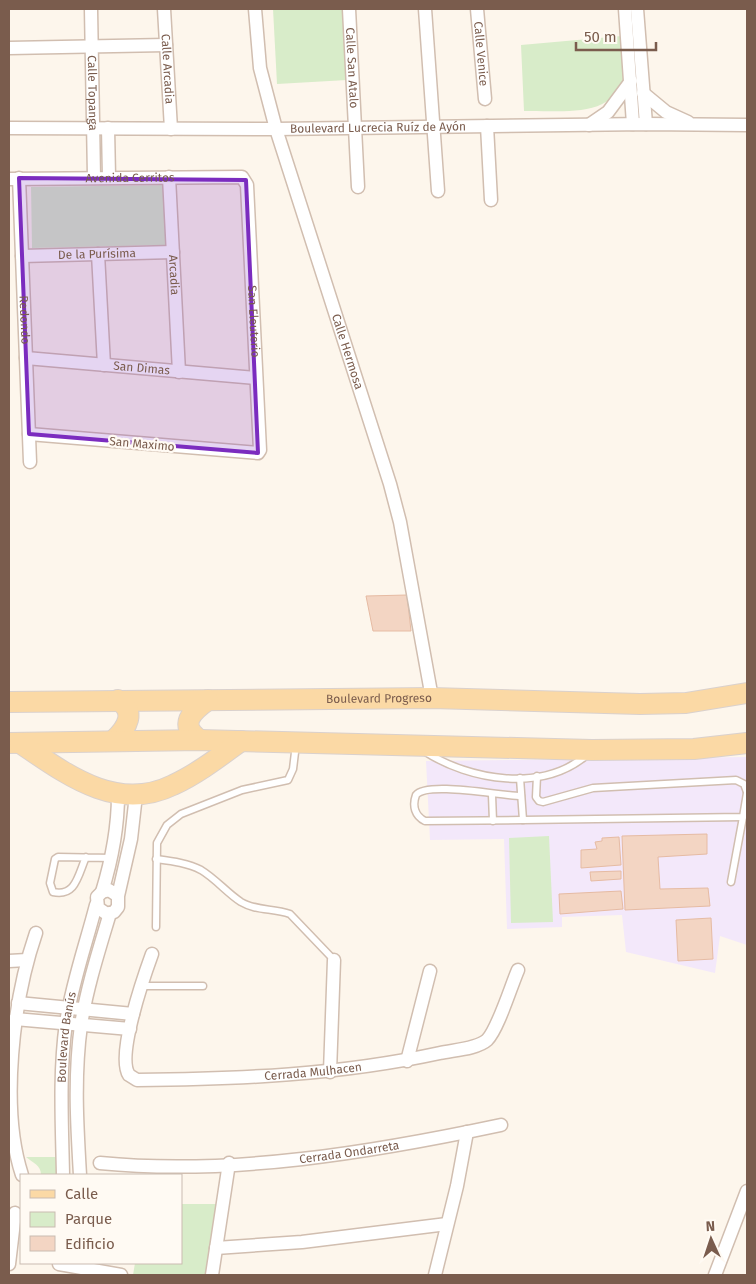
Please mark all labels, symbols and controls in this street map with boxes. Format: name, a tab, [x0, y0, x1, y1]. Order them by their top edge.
scale bar	[576, 20, 656, 52]
street label: Calle Venice	[471, 21, 491, 87]
street label: Calle San Atalo	[343, 27, 361, 109]
text: 50 m	[584, 28, 617, 46]
street label: Calle Arcadia	[158, 33, 177, 104]
street label: Calle Topanga	[85, 55, 100, 131]
street label: Boulevard Lucrecia Ruíz de Ayón	[290, 119, 466, 136]
street label: Avenida Cerritos	[85, 171, 175, 185]
street label: De la Purísima	[58, 246, 136, 262]
street label: Arcadia	[166, 254, 182, 295]
street label: San Eleuterio	[245, 285, 262, 358]
street label: Redondo	[17, 295, 32, 345]
street label: Calle Hermosa	[329, 312, 366, 391]
street label: San Dimas	[113, 359, 171, 378]
street label: San Maximo	[109, 434, 175, 454]
street label: Boulevard Progreso	[326, 691, 432, 706]
street label: Boulevard Banús	[55, 990, 79, 1083]
street label: Cerrada Mulhacen	[264, 1060, 363, 1083]
street label: Cerrada Ondarreta	[298, 1138, 400, 1166]
legend	[20, 1174, 182, 1264]
text: Calle	[65, 1185, 98, 1203]
text: Parque	[65, 1210, 112, 1228]
north arrow	[686, 1214, 736, 1264]
text: N	[705, 1218, 715, 1235]
text: Edificio	[65, 1235, 115, 1253]

